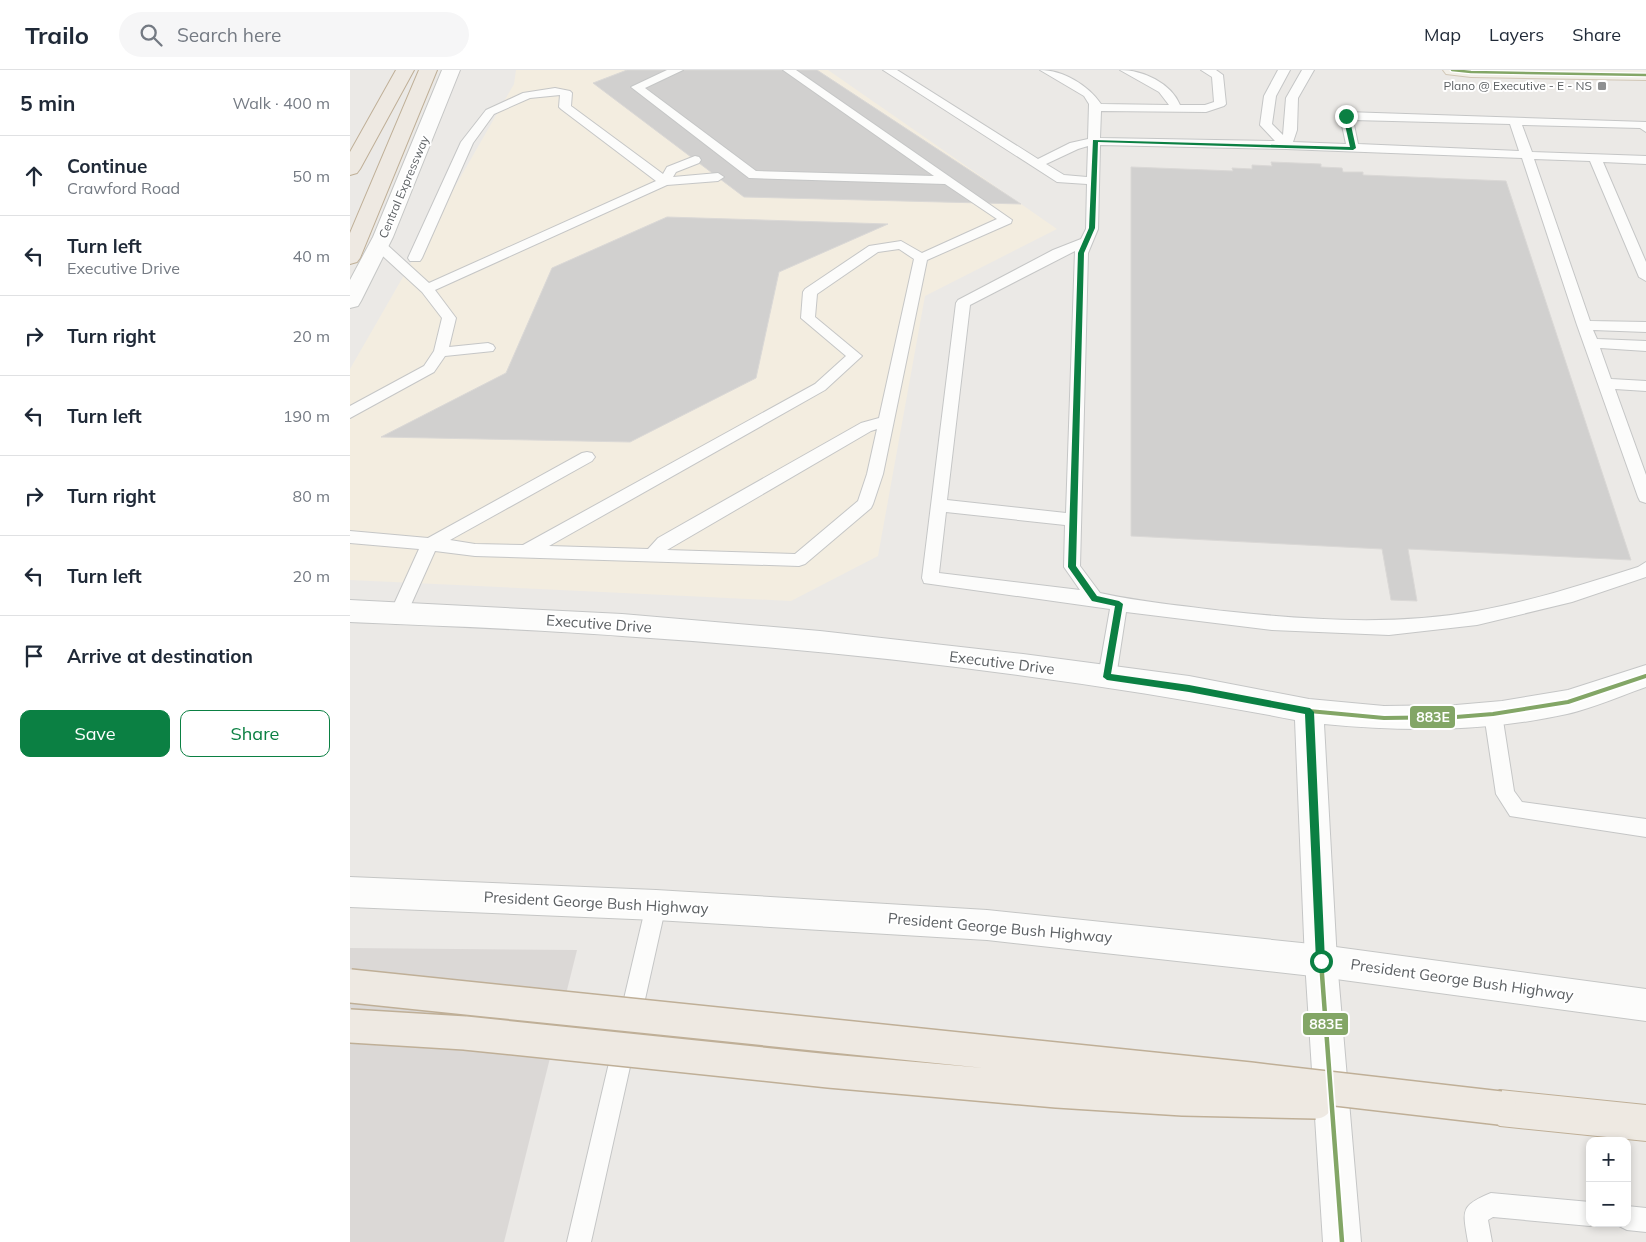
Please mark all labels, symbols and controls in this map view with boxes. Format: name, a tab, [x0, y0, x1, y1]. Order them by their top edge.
search box	[119, 12, 469, 57]
text: Trailo	[25, 20, 89, 50]
icon: search	[137, 21, 165, 49]
text: Search here	[177, 23, 281, 47]
text: Map	[1424, 23, 1461, 46]
text: Layers	[1489, 23, 1544, 46]
text: Share	[1572, 23, 1621, 46]
place label: Plano @ Executive - E - NS	[1443, 78, 1592, 93]
marker: Plano @ Executive - E - NS	[1596, 80, 1608, 92]
text: 5 min	[20, 90, 75, 116]
text: Walk · 400 m	[232, 93, 330, 113]
route end	[1335, 105, 1358, 128]
street label: Central Expressway	[375, 133, 432, 240]
text: Continue	[67, 154, 147, 178]
icon: ahead	[20, 162, 48, 190]
text: 50 m	[293, 166, 330, 186]
text: Crawford Road	[67, 178, 180, 198]
text: Turn left	[67, 234, 142, 258]
icon: left	[20, 242, 48, 270]
text: 40 m	[293, 246, 330, 266]
text: Executive Drive	[67, 258, 180, 278]
icon: right	[20, 322, 48, 350]
text: Turn right	[67, 324, 156, 348]
text: 20 m	[293, 326, 330, 346]
icon: left	[20, 402, 48, 430]
text: Turn left	[67, 404, 142, 428]
text: 190 m	[283, 406, 330, 426]
icon: right	[20, 482, 48, 510]
text: Turn right	[67, 484, 156, 508]
text: 80 m	[293, 486, 330, 506]
icon: left	[20, 562, 48, 590]
text: Turn left	[67, 564, 142, 588]
text: 20 m	[293, 566, 330, 586]
street label: Executive Drive	[546, 610, 653, 637]
icon: arrive	[20, 642, 48, 670]
text: Arrive at destination	[67, 644, 253, 668]
street label: Executive Drive	[948, 647, 1056, 678]
line badge: 883E	[1409, 705, 1456, 729]
text: 883E	[1416, 708, 1450, 726]
button: Save	[20, 710, 170, 757]
button: Share	[180, 710, 330, 757]
street label: President George Bush Highway	[483, 887, 709, 918]
street label: President George Bush Highway	[887, 908, 1113, 947]
route start	[1310, 950, 1333, 973]
street label: President George Bush Highway	[1349, 954, 1575, 1005]
line badge: 883E	[1302, 1012, 1349, 1036]
text: 883E	[1309, 1015, 1343, 1033]
map controls	[1586, 1137, 1631, 1227]
button: +	[1586, 1137, 1631, 1182]
button: −	[1586, 1182, 1631, 1227]

